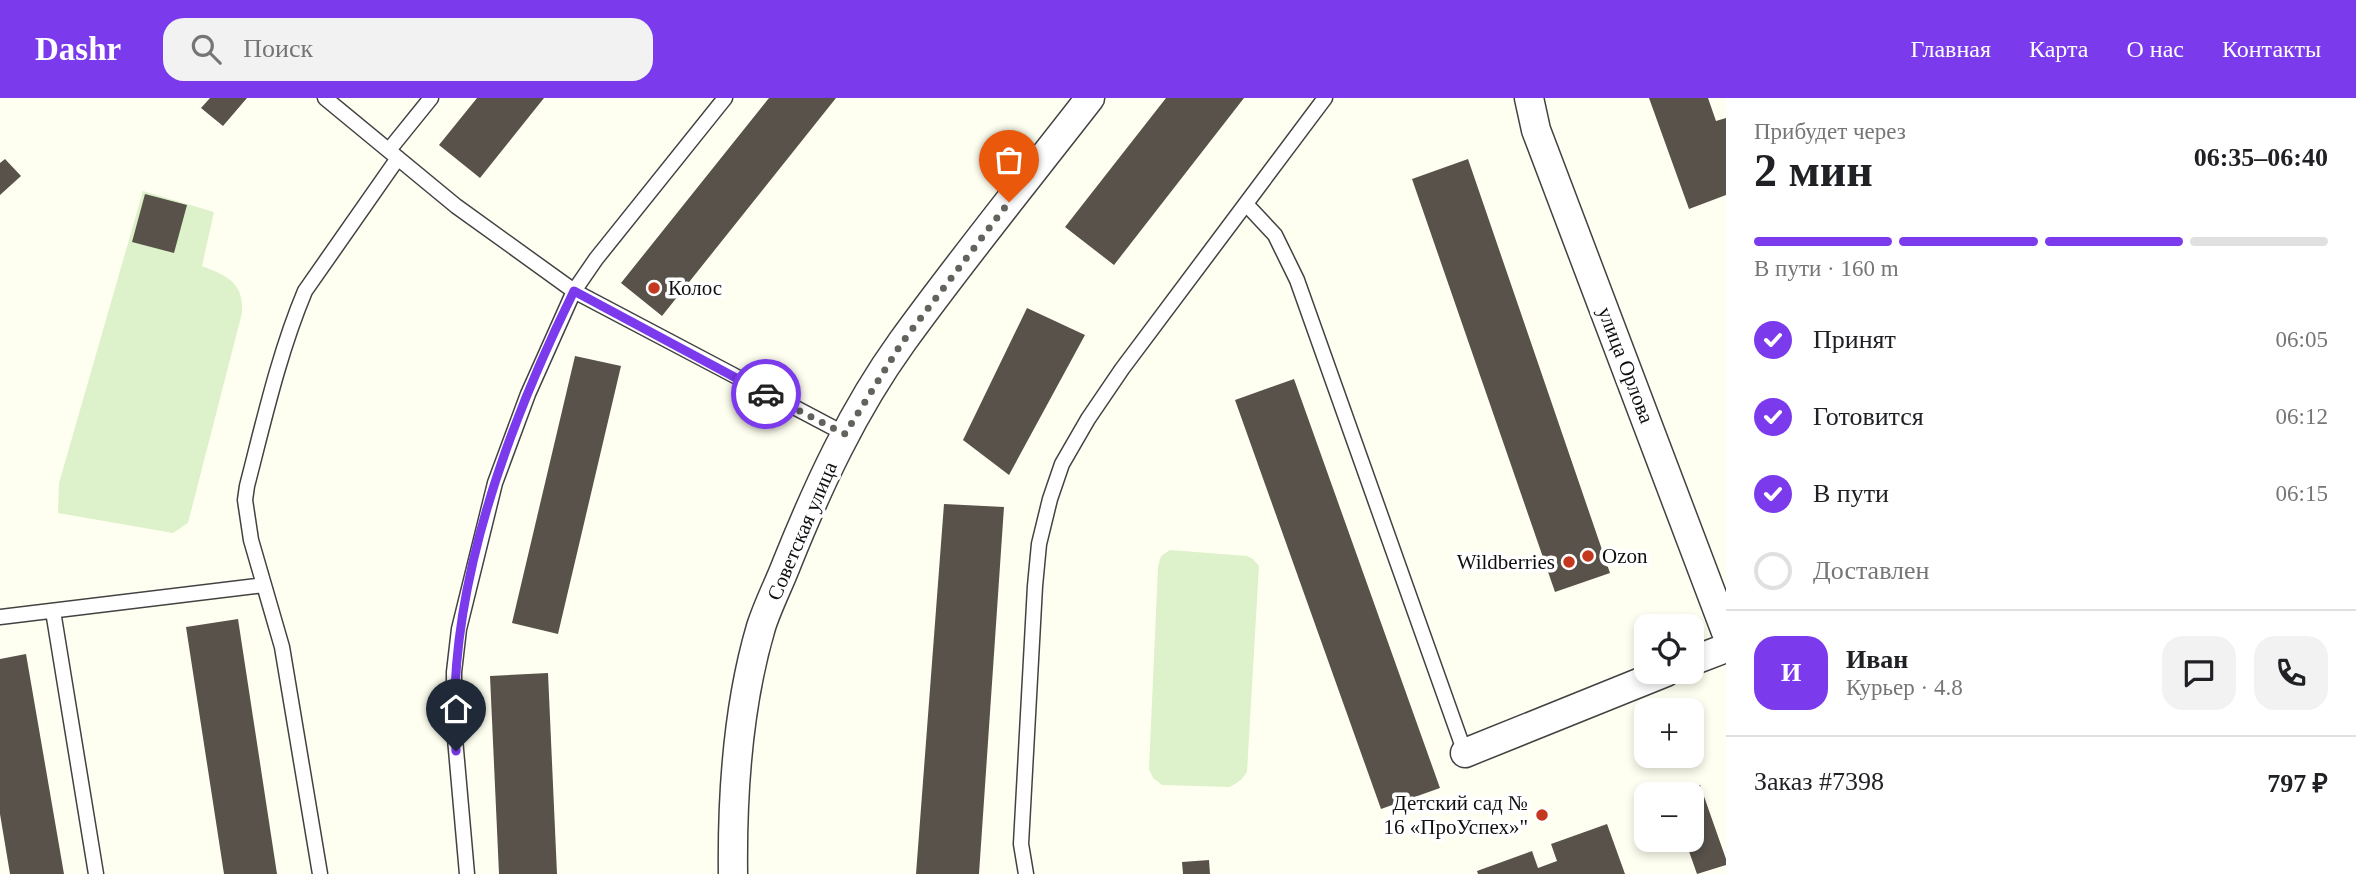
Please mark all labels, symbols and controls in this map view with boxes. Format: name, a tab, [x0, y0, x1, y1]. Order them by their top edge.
search box	[163, 18, 653, 81]
icon: search	[187, 30, 225, 68]
text: Dashr	[35, 31, 121, 67]
text: Поиск	[243, 34, 313, 63]
text: Главная	[1910, 36, 1991, 62]
text: Карта	[2029, 36, 2088, 62]
text: О нас	[2126, 36, 2184, 62]
text: Контакты	[2222, 36, 2321, 62]
text: Прибудет через	[1754, 119, 1906, 144]
pin	[979, 130, 1039, 202]
icon: bag	[990, 141, 1028, 179]
text: 06:35–06:40	[2194, 143, 2328, 172]
text: 2 мин	[1754, 145, 1873, 196]
text: В пути · 160 m	[1754, 256, 1899, 281]
place label: Колос	[668, 276, 722, 300]
marker: Колос	[646, 280, 662, 296]
street label: улица Орлова	[1593, 304, 1659, 427]
icon: check	[1754, 321, 1792, 359]
text: Принят	[1813, 325, 1896, 354]
text: 06:05	[2276, 327, 2328, 352]
courier	[731, 359, 801, 429]
icon: car	[747, 375, 785, 413]
icon: check	[1754, 398, 1792, 436]
text: Готовится	[1813, 402, 1924, 431]
text: 06:12	[2276, 404, 2328, 429]
street label: Советская улица	[762, 457, 842, 604]
icon: check	[1754, 475, 1792, 513]
text: В пути	[1813, 479, 1889, 508]
text: 06:15	[2276, 481, 2328, 506]
place label: Ozon	[1602, 544, 1648, 568]
marker: Ozon	[1580, 548, 1596, 564]
place label: Wildberries	[1457, 550, 1555, 574]
marker: Wildberries	[1561, 554, 1577, 570]
text: Доставлен	[1813, 556, 1930, 585]
map controls	[1634, 614, 1704, 852]
button: locate	[1634, 614, 1704, 684]
button: chat	[2162, 636, 2236, 710]
button: phone	[2254, 636, 2328, 710]
text: Иван	[1846, 645, 1908, 674]
text: И	[1781, 658, 1801, 687]
text: Курьер · 4.8	[1846, 675, 1963, 700]
pin	[426, 679, 486, 751]
icon: home	[437, 690, 475, 728]
button: +	[1634, 698, 1704, 768]
text: Заказ #7398	[1754, 767, 1884, 796]
text: 797 ₽	[2267, 769, 2328, 798]
button: −	[1634, 782, 1704, 852]
place label: Детский сад № 16 «ПроУспех»"	[1384, 791, 1528, 839]
marker: Детский сад № 16 «ПроУспех»"	[1534, 807, 1550, 823]

